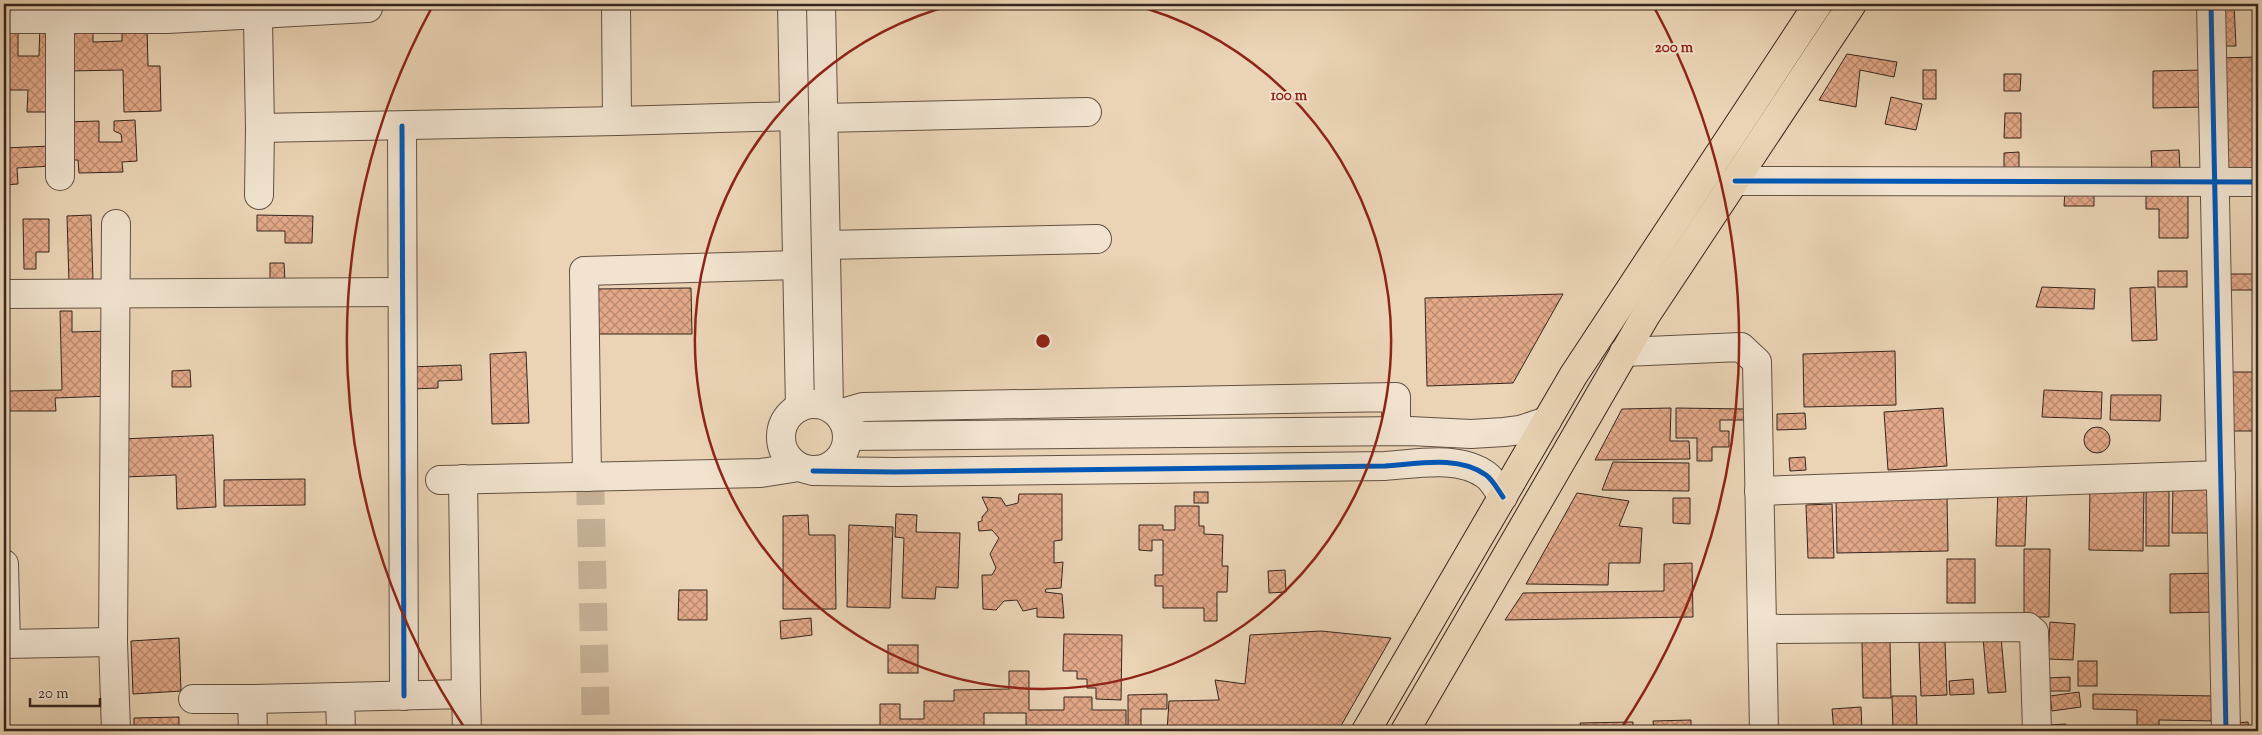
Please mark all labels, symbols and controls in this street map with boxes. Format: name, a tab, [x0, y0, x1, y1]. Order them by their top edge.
text: 200 m	[1655, 38, 1694, 59]
text: 100 m	[1271, 86, 1308, 107]
centre of rings	[1034, 332, 1052, 350]
scale bar	[30, 675, 100, 707]
text: 20 m	[38, 684, 69, 705]

